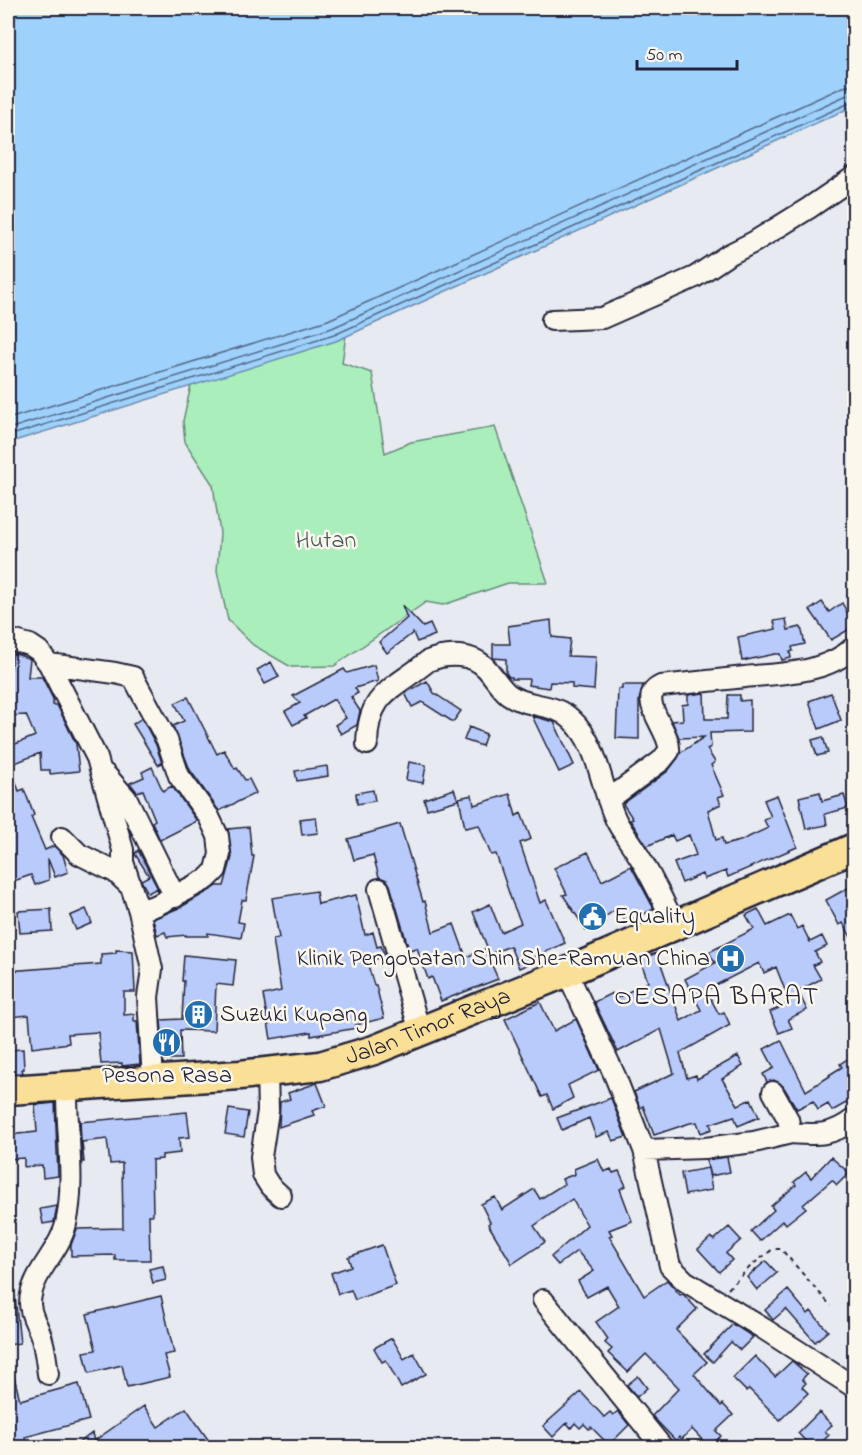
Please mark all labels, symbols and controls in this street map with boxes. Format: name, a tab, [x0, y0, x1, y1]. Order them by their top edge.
scale bar	[637, 33, 738, 71]
text: 50 m	[646, 43, 683, 69]
park label: Hutan	[296, 524, 356, 559]
place label: Equality	[614, 900, 695, 936]
public building icon: Equality	[577, 901, 609, 933]
place label: Klinik Pengobatan Shin She-Ramuan China	[297, 942, 710, 977]
hospital icon: Klinik Pengobatan Shin She-Ramuan China	[715, 943, 747, 975]
district label: OESAPA BARAT	[614, 978, 820, 1017]
street label: Jalan Timor Raya	[342, 979, 516, 1075]
place label: Suzuki Kupang	[220, 998, 368, 1033]
building icon: Suzuki Kupang	[183, 999, 215, 1031]
restaurant icon: Pesona Rasa	[151, 1027, 183, 1059]
place label: Pesona Rasa	[102, 1059, 232, 1094]

